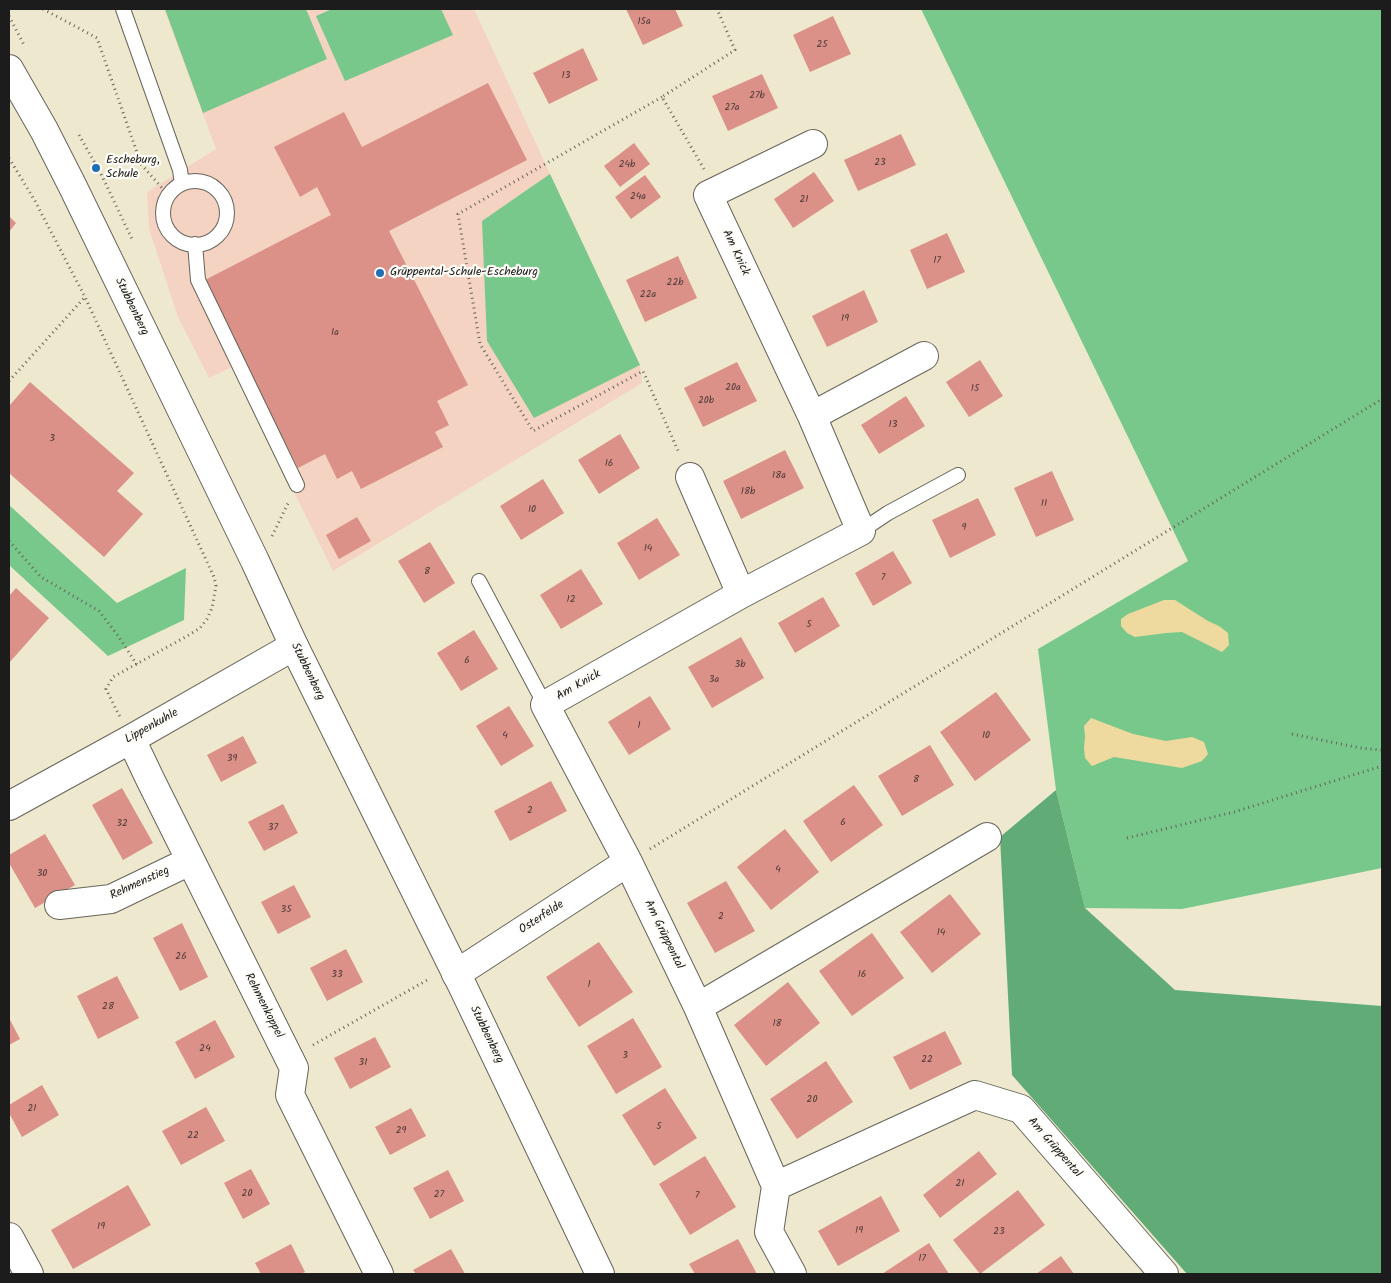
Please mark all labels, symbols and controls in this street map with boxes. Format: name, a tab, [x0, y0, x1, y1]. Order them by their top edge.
house number: 15a	[637, 16, 651, 28]
house number: 25	[816, 39, 828, 51]
house number: 13	[562, 70, 570, 82]
house number: 27b	[749, 90, 765, 102]
house number: 27a	[724, 102, 740, 114]
place label: Escheburg, Schule	[106, 154, 160, 182]
house number: 23	[874, 157, 886, 169]
house number: 24b	[619, 159, 635, 171]
marker: Escheburg, Schule	[90, 162, 102, 174]
house number: 24a	[630, 191, 646, 203]
house number: 21	[800, 194, 808, 206]
street label: Am Knick	[718, 228, 752, 278]
house number: 17	[933, 255, 941, 267]
place label: Grüppental-Schule-Escheburg	[390, 266, 538, 280]
marker: Grüppental-Schule-Escheburg	[374, 267, 386, 279]
street label: Stubbenberg	[111, 276, 151, 338]
house number: 22b	[667, 277, 683, 289]
house number: 22a	[640, 289, 656, 301]
house number: 19	[841, 313, 849, 325]
house number: 1a	[331, 327, 339, 339]
house number: 20a	[725, 382, 741, 394]
house number: 15	[971, 383, 979, 395]
house number: 20b	[698, 395, 714, 407]
house number: 13	[889, 419, 897, 431]
house number: 3	[49, 433, 55, 445]
house number: 16	[605, 458, 613, 470]
house number: 18a	[772, 470, 786, 482]
house number: 18b	[741, 486, 755, 498]
house number: 11	[1041, 498, 1047, 510]
house number: 10	[528, 504, 536, 516]
house number: 9	[962, 522, 966, 534]
house number: 14	[644, 543, 652, 555]
house number: 8	[424, 566, 430, 578]
house number: 7	[881, 572, 885, 584]
house number: 12	[567, 594, 575, 606]
house number: 5	[806, 619, 812, 631]
street label: Stubbenberg	[287, 641, 327, 703]
house number: 6	[464, 655, 470, 667]
house number: 3b	[735, 659, 745, 671]
street label: Am Knick	[554, 668, 604, 704]
house number: 3a	[709, 674, 719, 686]
street label: Lippenkuhle	[123, 706, 181, 748]
house number: 1	[637, 720, 641, 732]
house number: 4	[502, 730, 508, 742]
house number: 10	[982, 730, 990, 742]
house number: 39	[227, 753, 237, 765]
house number: 8	[913, 774, 919, 786]
house number: 2	[527, 805, 533, 817]
house number: 6	[840, 817, 846, 829]
house number: 32	[116, 818, 128, 830]
house number: 37	[268, 822, 278, 834]
street label: Rehmenstieg	[108, 864, 172, 904]
house number: 4	[775, 864, 781, 876]
house number: 30	[37, 868, 47, 880]
street label: Osterfelde	[517, 898, 567, 938]
street label: Am Grüppental	[640, 898, 686, 972]
house number: 35	[280, 904, 292, 916]
house number: 2	[718, 911, 724, 923]
house number: 14	[937, 927, 945, 939]
house number: 26	[175, 951, 187, 963]
house number: 33	[331, 969, 343, 981]
house number: 16	[858, 969, 866, 981]
street label: Rehmenkoppel	[240, 971, 286, 1041]
house number: 1	[587, 979, 591, 991]
house number: 28	[102, 1001, 114, 1013]
street label: Stubbenberg	[466, 1004, 506, 1066]
house number: 18	[772, 1018, 782, 1030]
house number: 24	[199, 1043, 211, 1055]
house number: 3	[622, 1050, 628, 1062]
house number: 22	[921, 1054, 933, 1066]
house number: 31	[359, 1057, 367, 1069]
house number: 20	[807, 1094, 817, 1106]
house number: 21	[28, 1103, 36, 1115]
street label: Am Grüppental	[1024, 1115, 1084, 1181]
house number: 5	[656, 1121, 662, 1133]
house number: 29	[396, 1125, 406, 1137]
house number: 22	[187, 1130, 199, 1142]
house number: 21	[956, 1178, 964, 1190]
house number: 20	[242, 1188, 252, 1200]
house number: 27	[434, 1189, 444, 1201]
house number: 7	[695, 1190, 699, 1202]
house number: 19	[97, 1221, 105, 1233]
house number: 19	[855, 1225, 863, 1237]
house number: 23	[993, 1226, 1005, 1238]
house number: 17	[918, 1253, 926, 1265]

